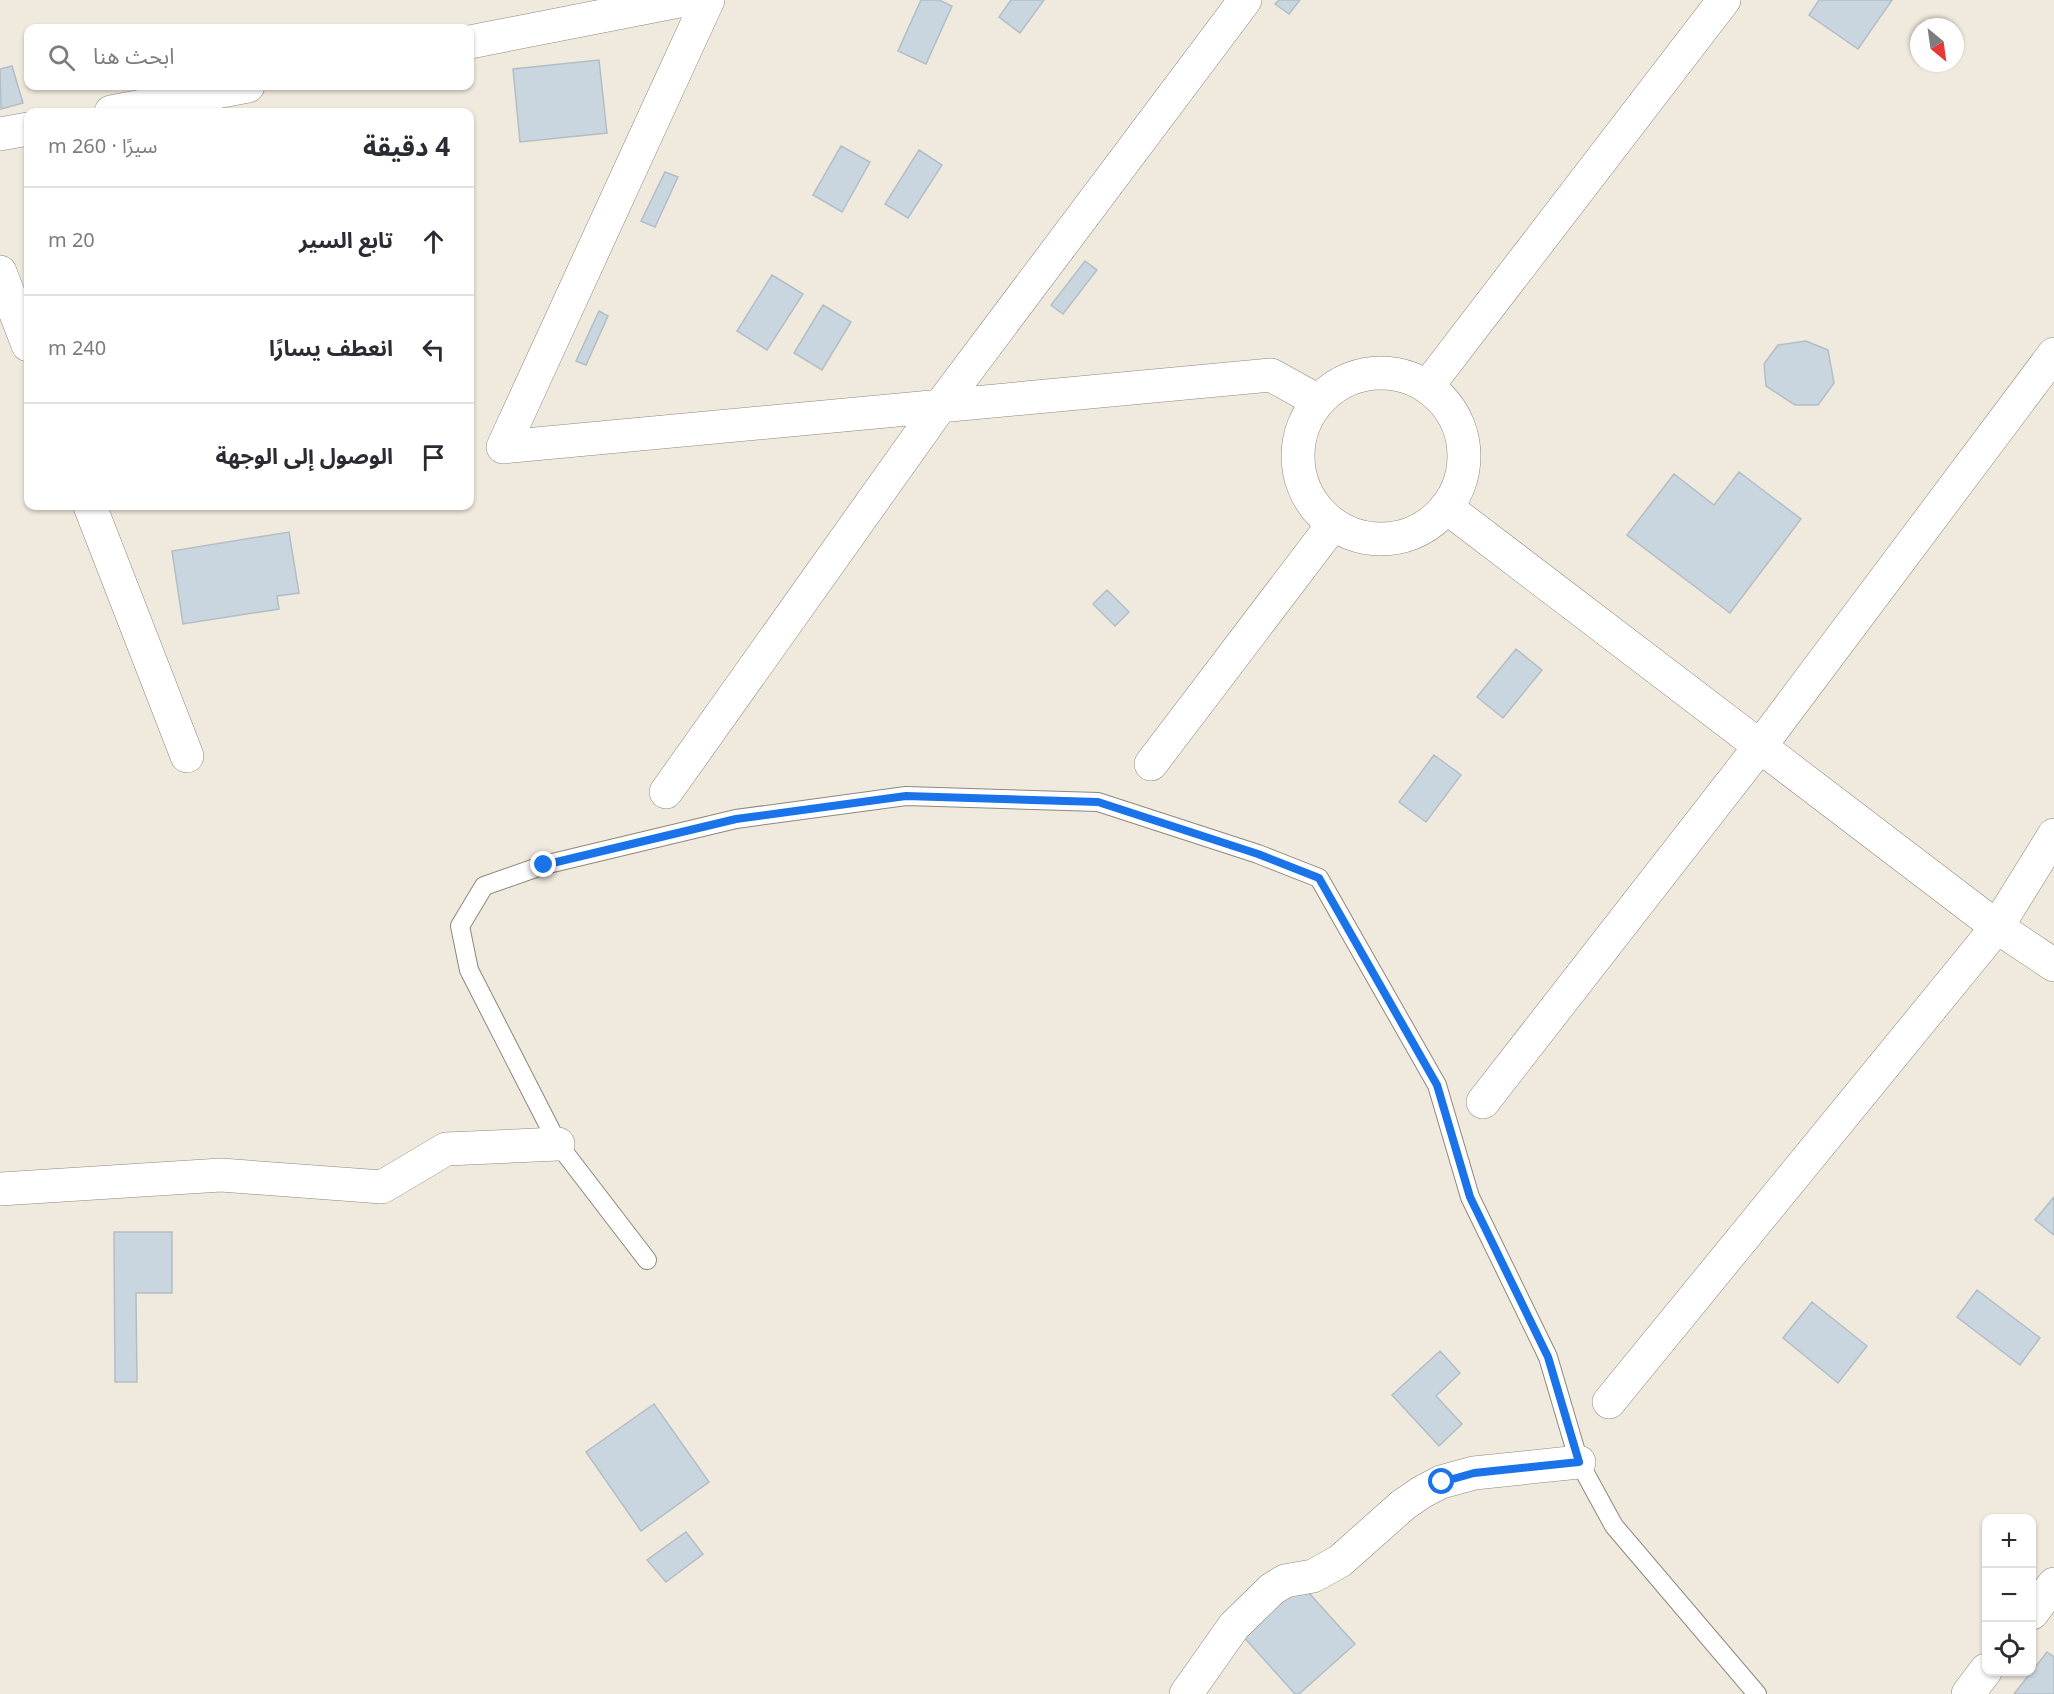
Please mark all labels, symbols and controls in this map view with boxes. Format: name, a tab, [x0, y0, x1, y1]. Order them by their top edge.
north arrow	[1910, 18, 1964, 72]
search box	[24, 24, 474, 90]
text: ابحث هنا	[93, 34, 175, 80]
icon: search	[45, 41, 78, 74]
text: 4 دقيقة	[363, 120, 450, 175]
text: سيرًا · 260 m	[48, 126, 157, 168]
text: تابع السير	[299, 218, 393, 264]
text: 20 m	[48, 220, 95, 262]
icon: ahead	[417, 225, 450, 258]
text: انعطف يسارًا	[269, 326, 393, 372]
text: 240 m	[48, 328, 106, 370]
icon: left	[417, 333, 450, 366]
text: الوصول إلى الوجهة	[215, 434, 393, 480]
icon: arrive	[417, 441, 450, 474]
route end	[530, 851, 556, 877]
route start	[1428, 1468, 1454, 1494]
map controls	[1982, 1514, 2036, 1676]
button: +	[1982, 1514, 2036, 1568]
button: −	[1982, 1568, 2036, 1622]
button: locate	[1982, 1622, 2036, 1676]

